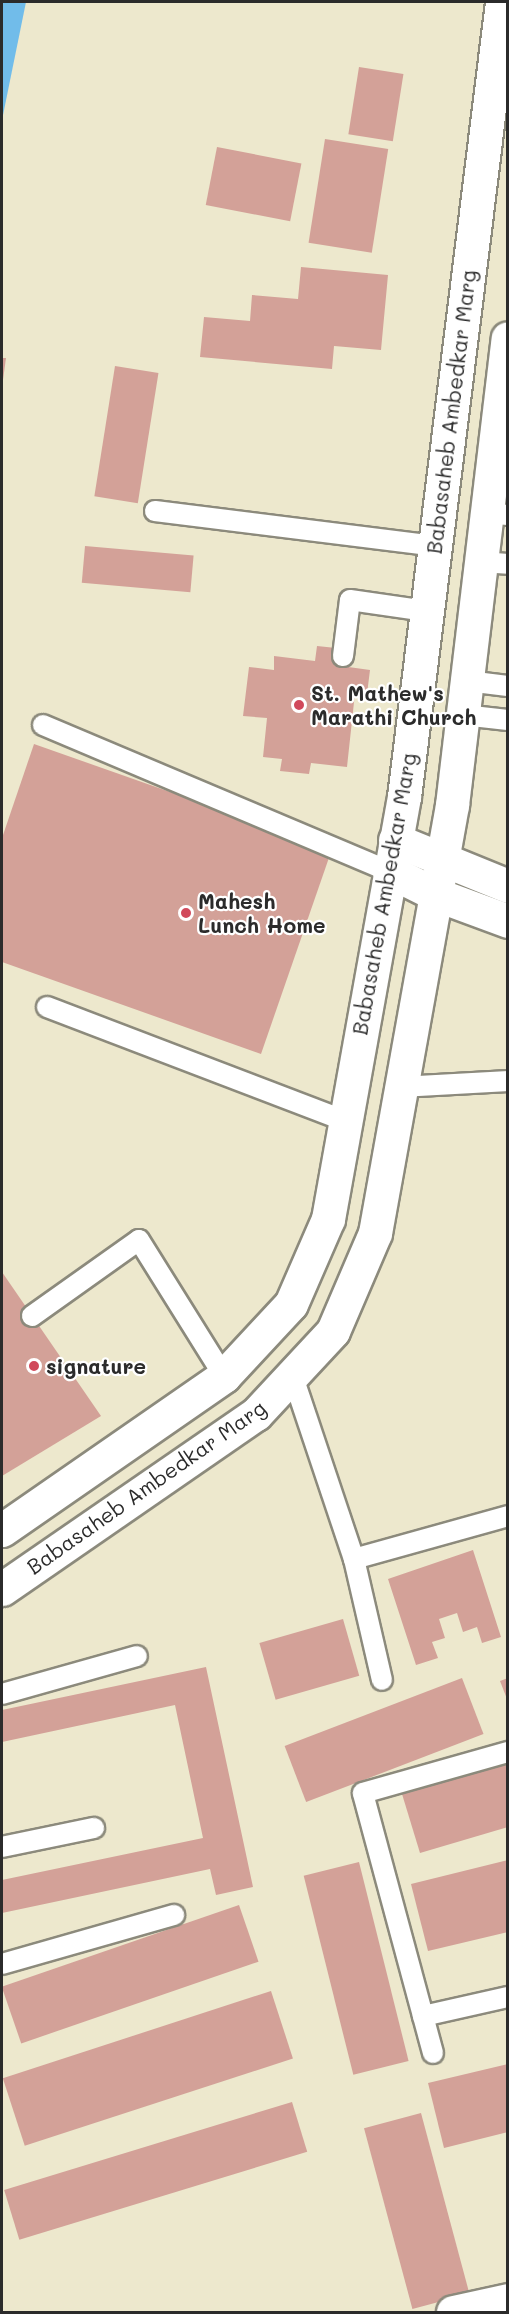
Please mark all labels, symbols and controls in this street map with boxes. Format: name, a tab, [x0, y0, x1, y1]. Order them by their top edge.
street label: Babasaheb Ambedkar Marg	[421, 269, 481, 555]
place label: St. Mathew's Marathi Church	[311, 680, 476, 730]
marker: St. Mathew's Marathi Church	[292, 698, 306, 712]
street label: Babasaheb Ambedkar Marg	[347, 751, 421, 1037]
place label: Mahesh Lunch Home	[198, 888, 325, 938]
marker: Mahesh Lunch Home	[179, 906, 193, 920]
place label: signature	[46, 1353, 146, 1379]
marker: signature	[27, 1359, 41, 1373]
street label: Babasaheb Ambedkar Marg	[22, 1395, 270, 1579]

